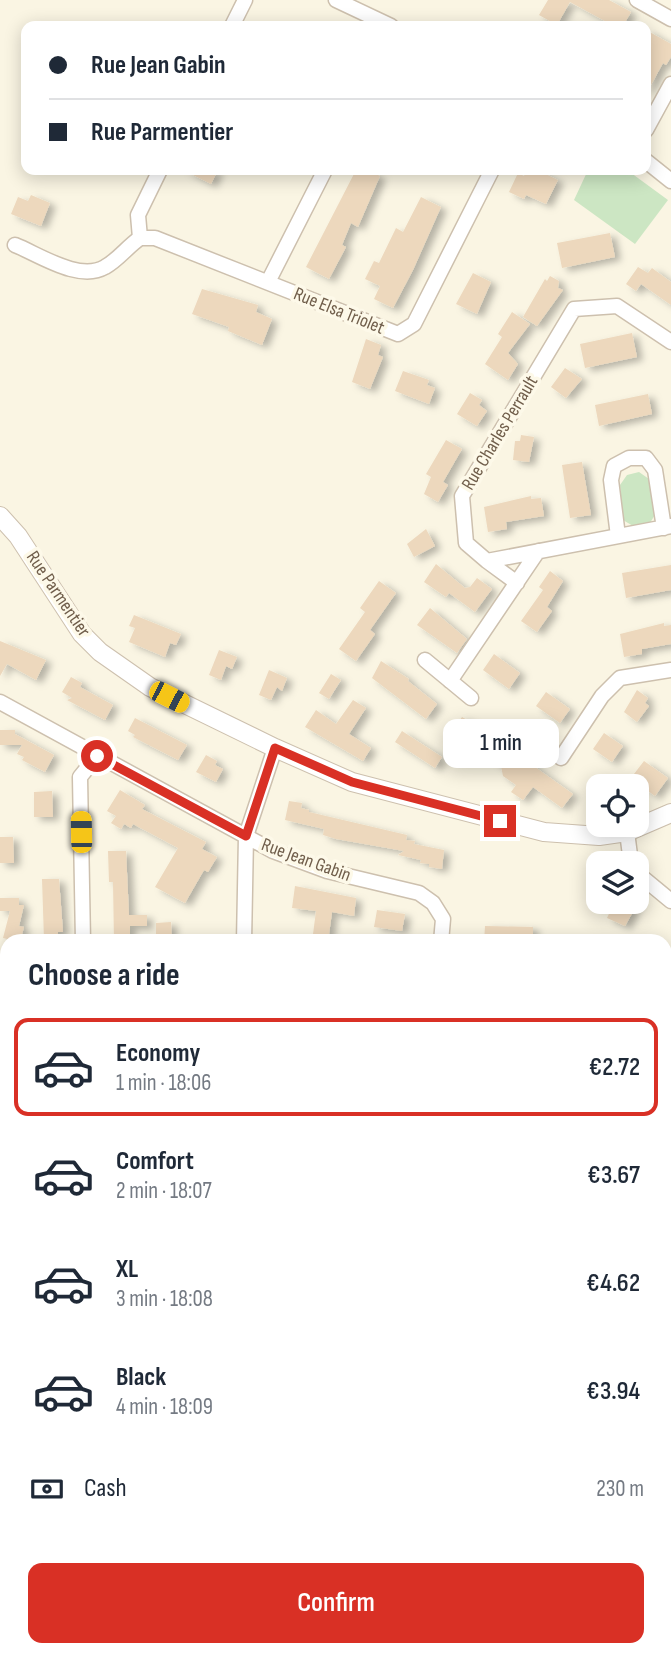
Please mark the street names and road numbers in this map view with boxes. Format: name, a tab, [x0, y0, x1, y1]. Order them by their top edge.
street label: Rue Elsa Triolet	[290, 282, 388, 340]
street label: Rue Charles Perrault	[457, 371, 543, 494]
street label: Rue Parmentier	[21, 547, 95, 642]
street label: Rue Jean Gabin	[258, 833, 354, 887]

